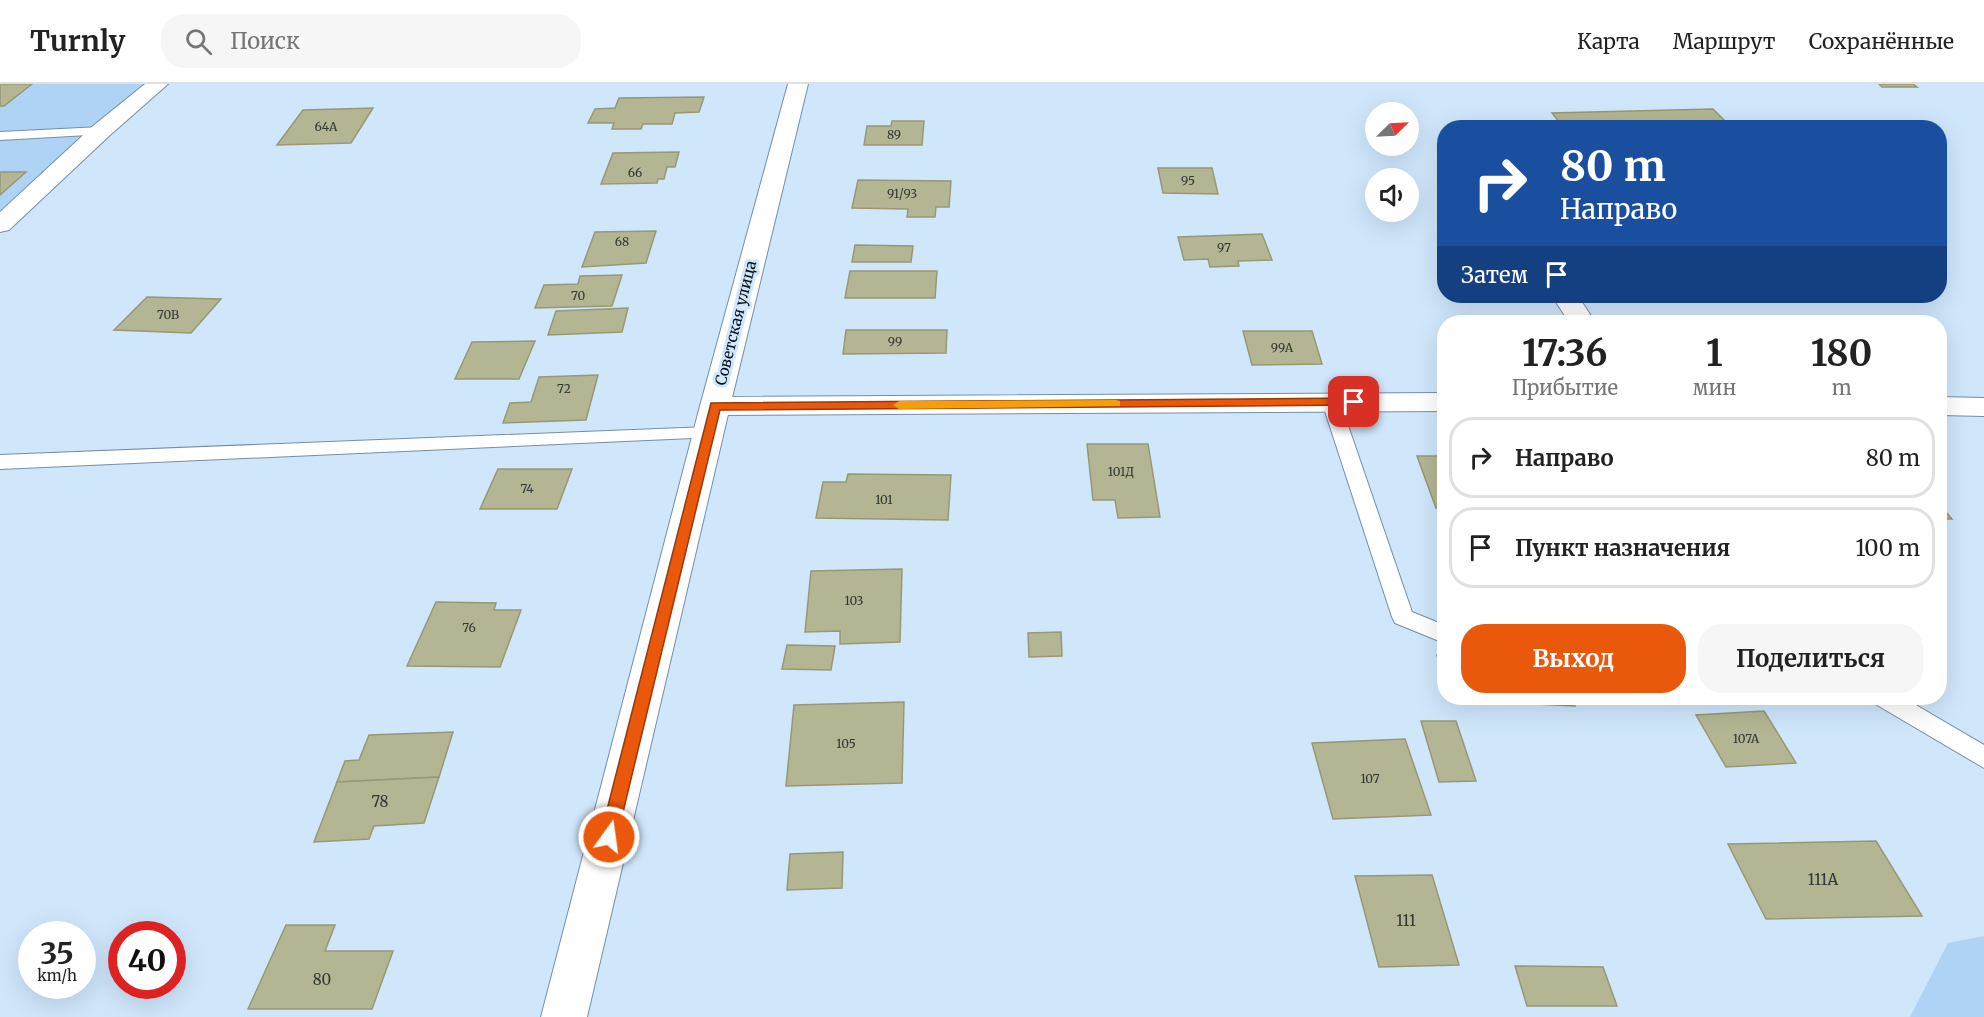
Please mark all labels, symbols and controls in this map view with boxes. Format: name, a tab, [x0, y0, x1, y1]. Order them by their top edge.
search box	[161, 14, 581, 68]
text: Turnly	[30, 23, 125, 59]
icon: search	[182, 25, 215, 58]
text: Поиск	[230, 27, 300, 55]
text: Карта	[1577, 28, 1640, 55]
text: Маршрут	[1673, 28, 1776, 55]
text: Сохранённые	[1809, 28, 1954, 55]
north arrow	[1365, 102, 1419, 156]
map controls	[1365, 102, 1419, 222]
house number: 64А	[315, 119, 338, 134]
house number: 89	[887, 127, 901, 142]
text: 80 m	[1560, 140, 1666, 192]
icon: right	[1461, 144, 1539, 222]
house number: 66	[628, 165, 642, 180]
button: sound	[1365, 168, 1419, 222]
house number: 95	[1181, 173, 1195, 188]
house number: 91/93	[887, 186, 917, 201]
text: Направо	[1560, 192, 1677, 226]
house number: 68	[615, 234, 629, 249]
house number: 97	[1217, 240, 1231, 255]
street label: Советская улица	[711, 258, 760, 387]
icon: arrive	[1540, 258, 1573, 291]
text: Затем	[1461, 261, 1528, 289]
house number: 70	[571, 288, 585, 303]
house number: 70В	[157, 307, 179, 322]
text: 17:36	[1522, 331, 1607, 376]
text: 1	[1706, 331, 1723, 376]
text: 180	[1811, 331, 1872, 376]
house number: 99	[888, 334, 902, 349]
house number: 99А	[1271, 340, 1294, 355]
text: Прибытие	[1512, 375, 1618, 400]
text: мин	[1693, 375, 1736, 400]
text: m	[1832, 375, 1852, 400]
pin	[1328, 376, 1379, 427]
house number: 72	[557, 381, 571, 396]
icon: arrive	[1337, 385, 1370, 418]
icon: right	[1464, 441, 1497, 474]
text: Направо	[1515, 444, 1614, 472]
text: 80 m	[1866, 444, 1920, 472]
house number: 101Д	[1108, 464, 1135, 479]
house number: 74	[520, 481, 534, 496]
house number: 101	[875, 492, 893, 507]
icon: arrive	[1464, 531, 1497, 564]
text: Пункт назначения	[1515, 534, 1730, 562]
text: 100 m	[1855, 534, 1920, 562]
house number: 103	[845, 593, 864, 608]
house number: 76	[462, 620, 476, 635]
button: Выход	[1461, 624, 1686, 693]
button: Поделиться	[1698, 624, 1923, 693]
house number: 107А	[1733, 731, 1760, 746]
house number: 105	[836, 736, 856, 751]
house number: 107	[1360, 771, 1380, 786]
house number: 78	[371, 792, 389, 811]
position arrow	[577, 805, 641, 869]
house number: 111А	[1808, 870, 1839, 889]
house number: 111	[1396, 911, 1416, 930]
speed limit sign: 40	[108, 921, 186, 999]
text: 35	[40, 934, 74, 972]
text: km/h	[37, 966, 77, 985]
house number: 80	[313, 970, 331, 989]

